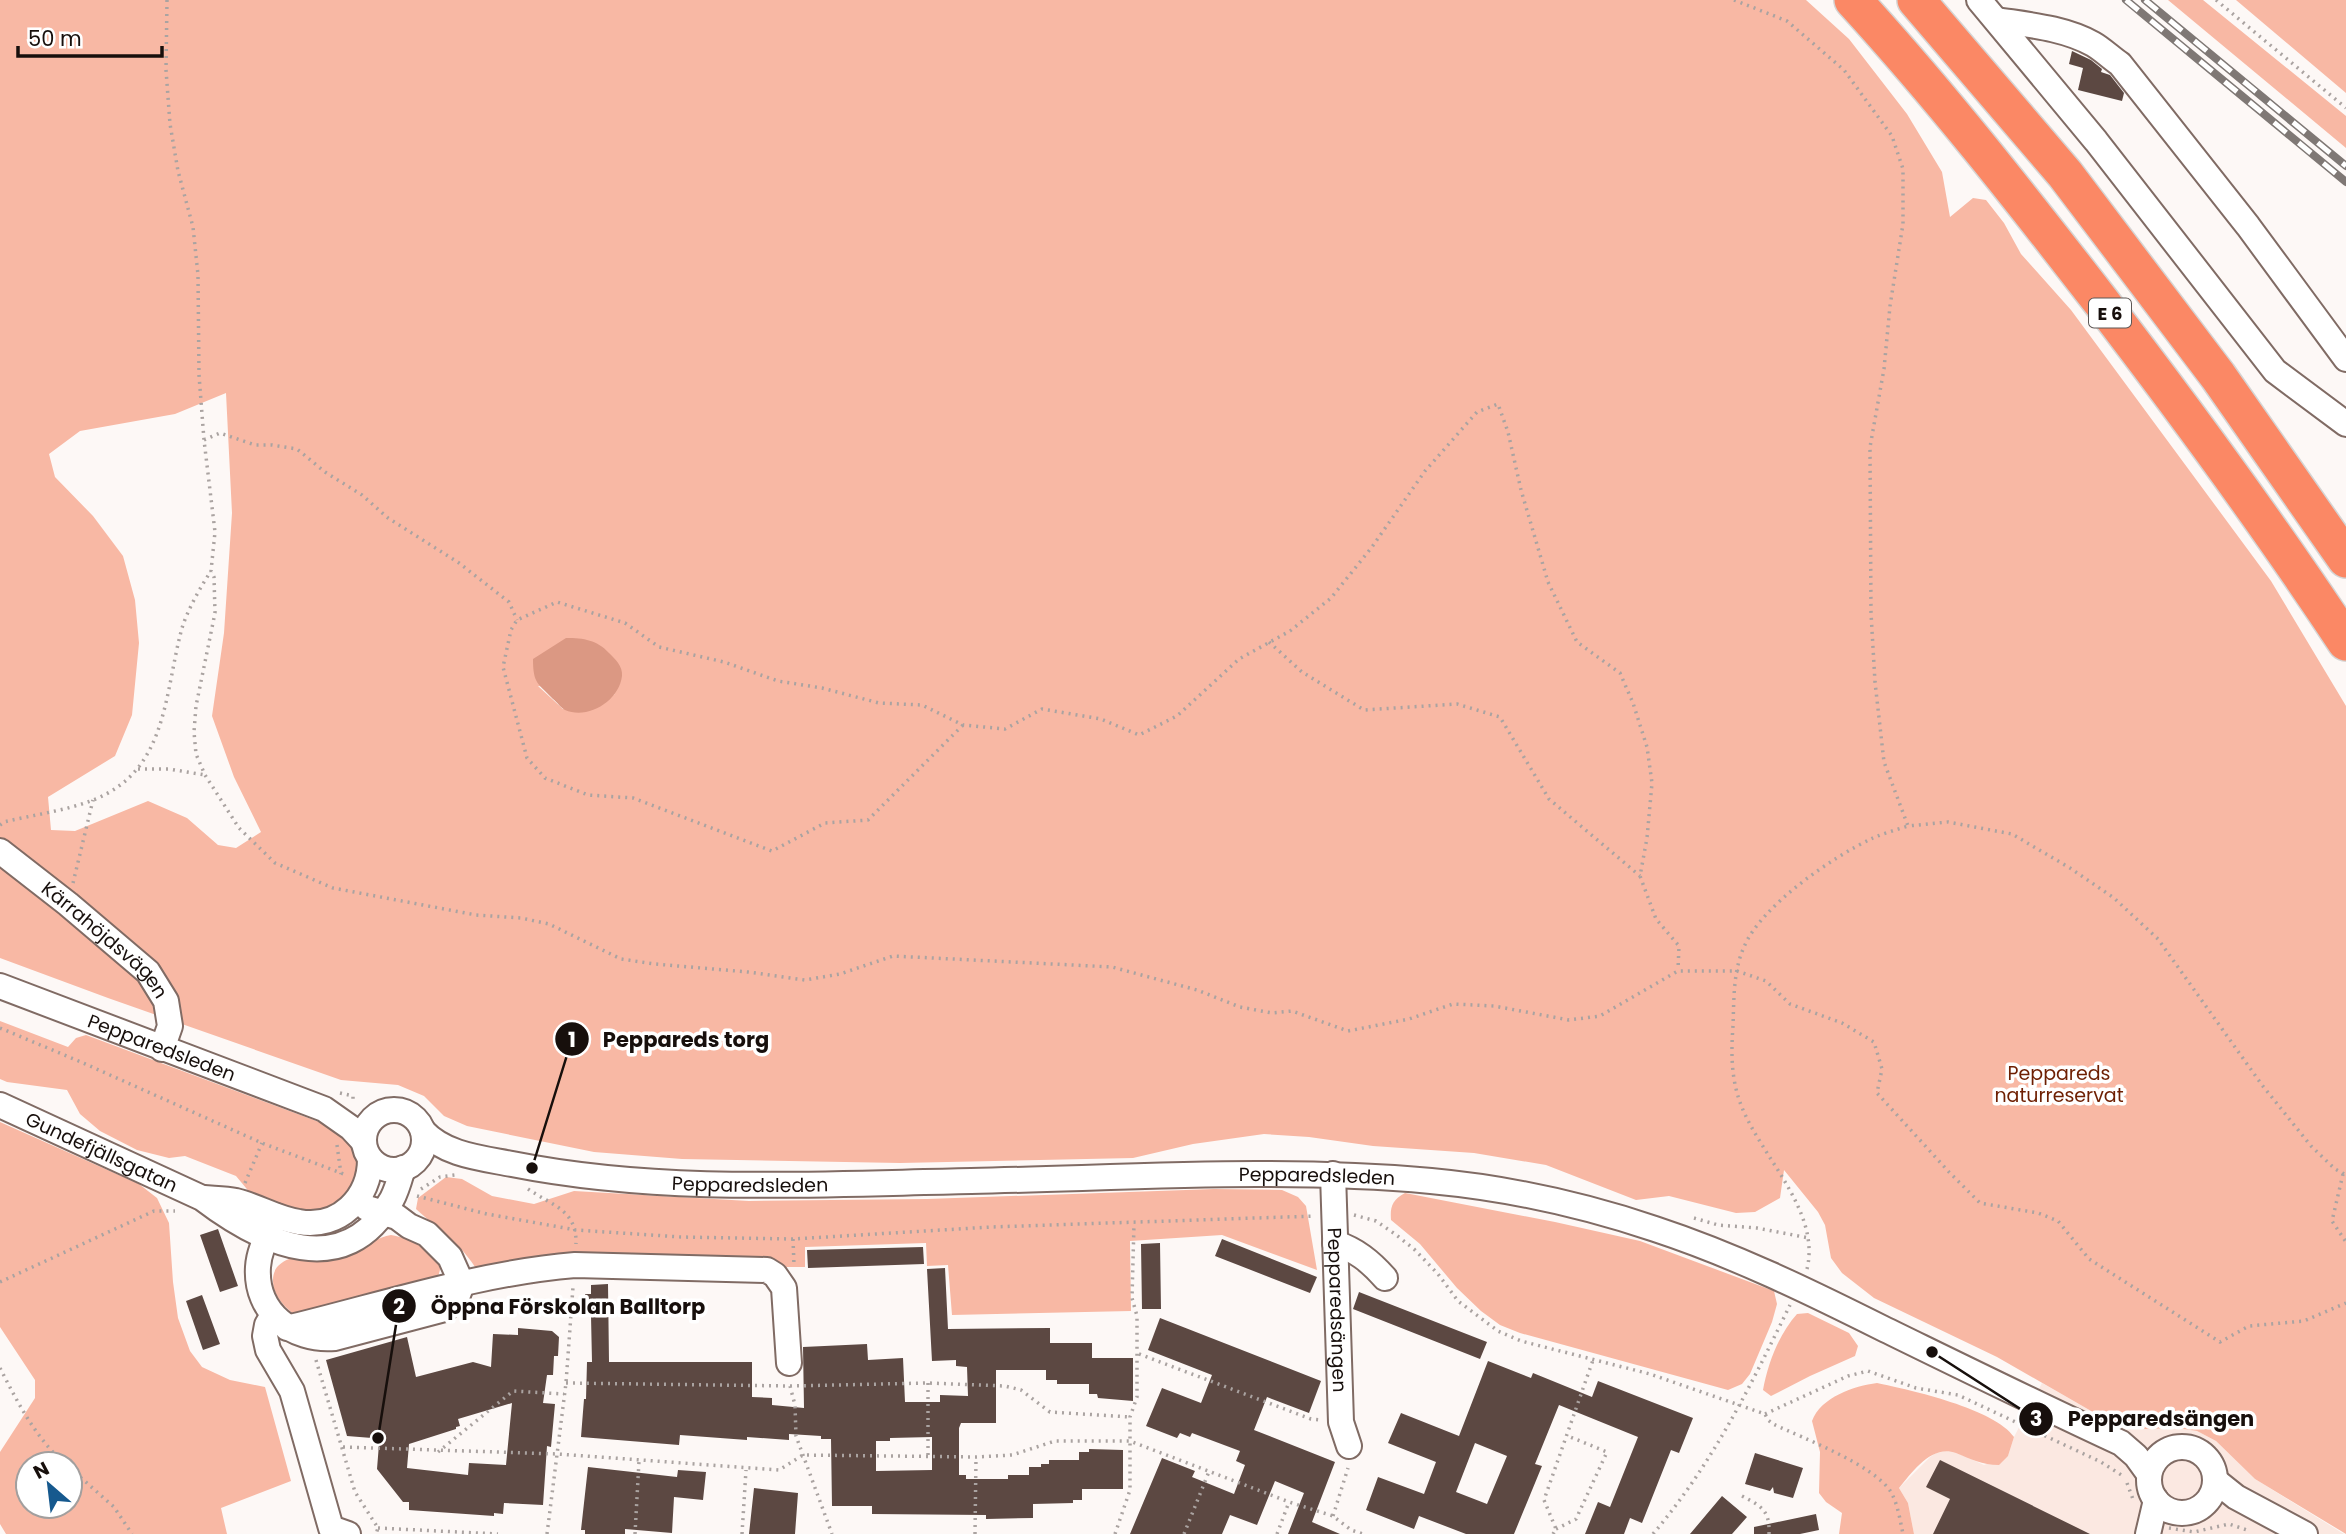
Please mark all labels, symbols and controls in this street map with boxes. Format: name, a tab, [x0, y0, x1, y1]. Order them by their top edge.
scale bar	[18, 14, 161, 58]
text: 50 m	[28, 24, 82, 53]
road number: E 6	[2089, 298, 2131, 328]
street label: Kärrahöjdsvägen	[36, 875, 175, 1003]
street label: Pepparedsleden	[84, 1007, 240, 1088]
callout: Peppareds torg	[554, 1018, 783, 1060]
text: 1	[568, 1025, 576, 1054]
text: Peppareds torg	[603, 1025, 769, 1054]
park label: Peppareds naturreservat	[1994, 1060, 2124, 1109]
street label: Gundefjällsgatan	[21, 1105, 182, 1199]
street label: Pepparedsleden	[1239, 1161, 1396, 1192]
street label: Pepparedsleden	[671, 1169, 828, 1199]
street label: Pepparedsängen	[1321, 1227, 1354, 1393]
callout: Öppna Förskolan Balltorp	[382, 1285, 719, 1327]
text: 2	[393, 1292, 405, 1321]
text: Öppna Förskolan Balltorp	[431, 1292, 705, 1321]
callout: Pepparedsängen	[2019, 1398, 2268, 1440]
text: 3	[2030, 1404, 2042, 1433]
text: Pepparedsängen	[2068, 1404, 2254, 1433]
north arrow	[14, 1450, 84, 1520]
text: N	[29, 1455, 54, 1486]

